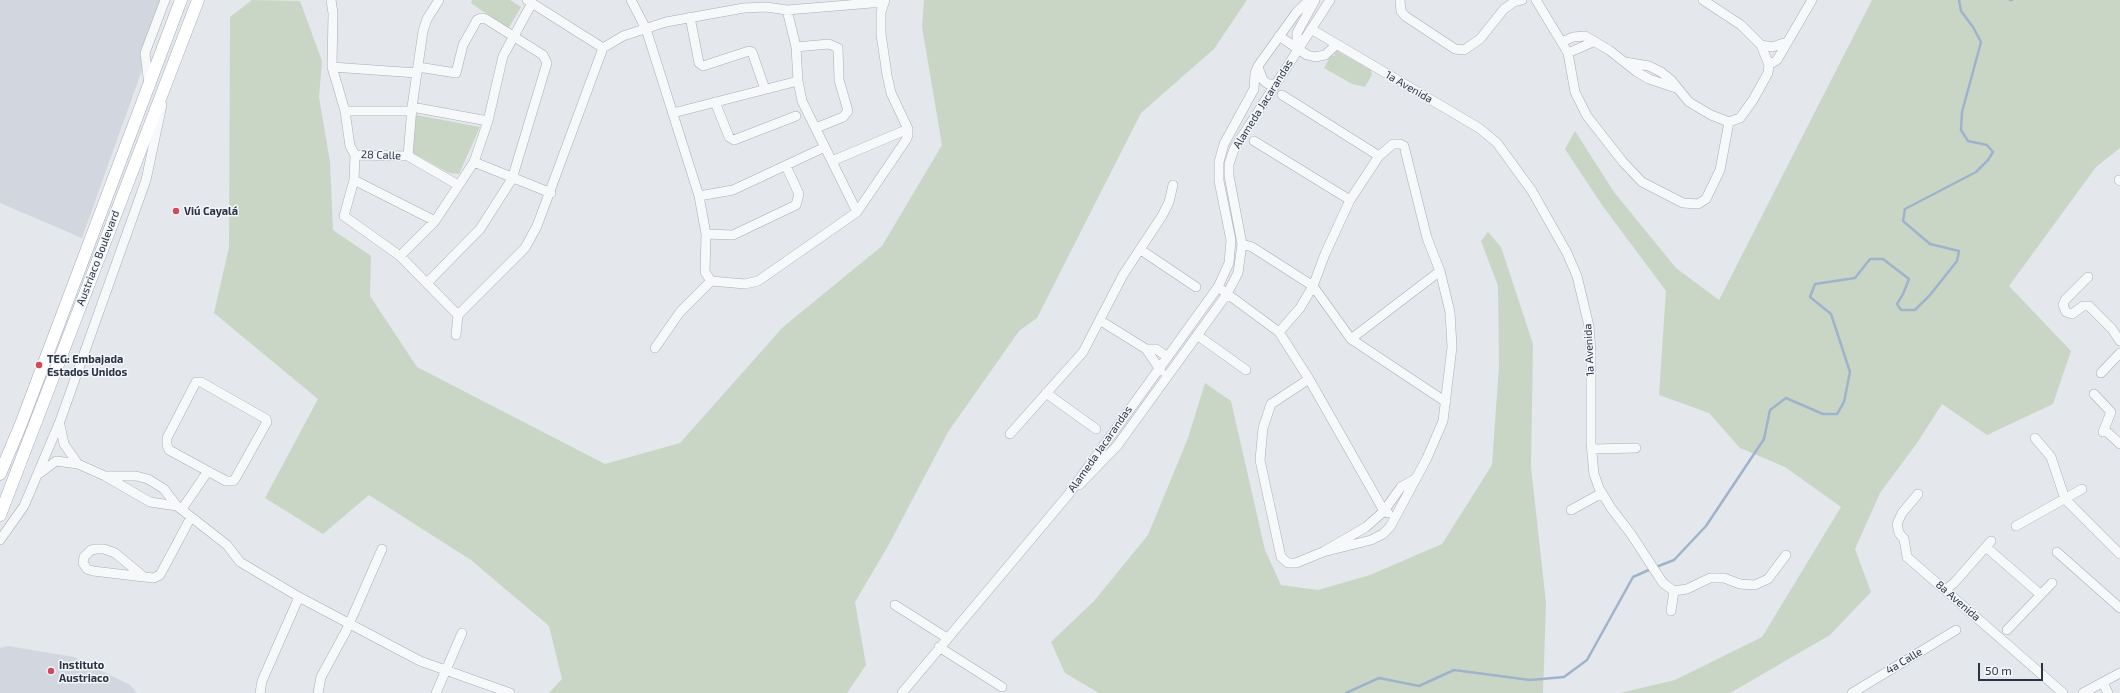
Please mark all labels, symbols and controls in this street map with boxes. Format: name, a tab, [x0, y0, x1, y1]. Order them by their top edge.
street label: Alameda Jacarandas	[1230, 57, 1296, 151]
street label: 1a Avenida	[1383, 68, 1435, 106]
street label: 28 Calle	[361, 148, 401, 162]
place label: Viú Cayalá	[184, 204, 238, 218]
marker: Viú Cayalá	[171, 206, 181, 216]
street label: Austriaco Boulevard	[74, 209, 122, 307]
street label: 1a Avenida	[1581, 323, 1597, 377]
place label: TEG: Embajada Estados Unidos	[47, 352, 127, 378]
marker: TEG: Embajada Estados Unidos	[34, 360, 44, 370]
street label: Alameda Jacarandas	[1065, 403, 1135, 495]
street label: 8a Avenida	[1933, 578, 1983, 624]
street label: 4a Calle	[1883, 645, 1925, 677]
scale bar	[1980, 655, 2045, 681]
place label: Instituto Austriaco	[59, 658, 109, 684]
text: 50 m	[1985, 663, 2012, 677]
marker: Instituto Austriaco	[46, 666, 56, 676]

